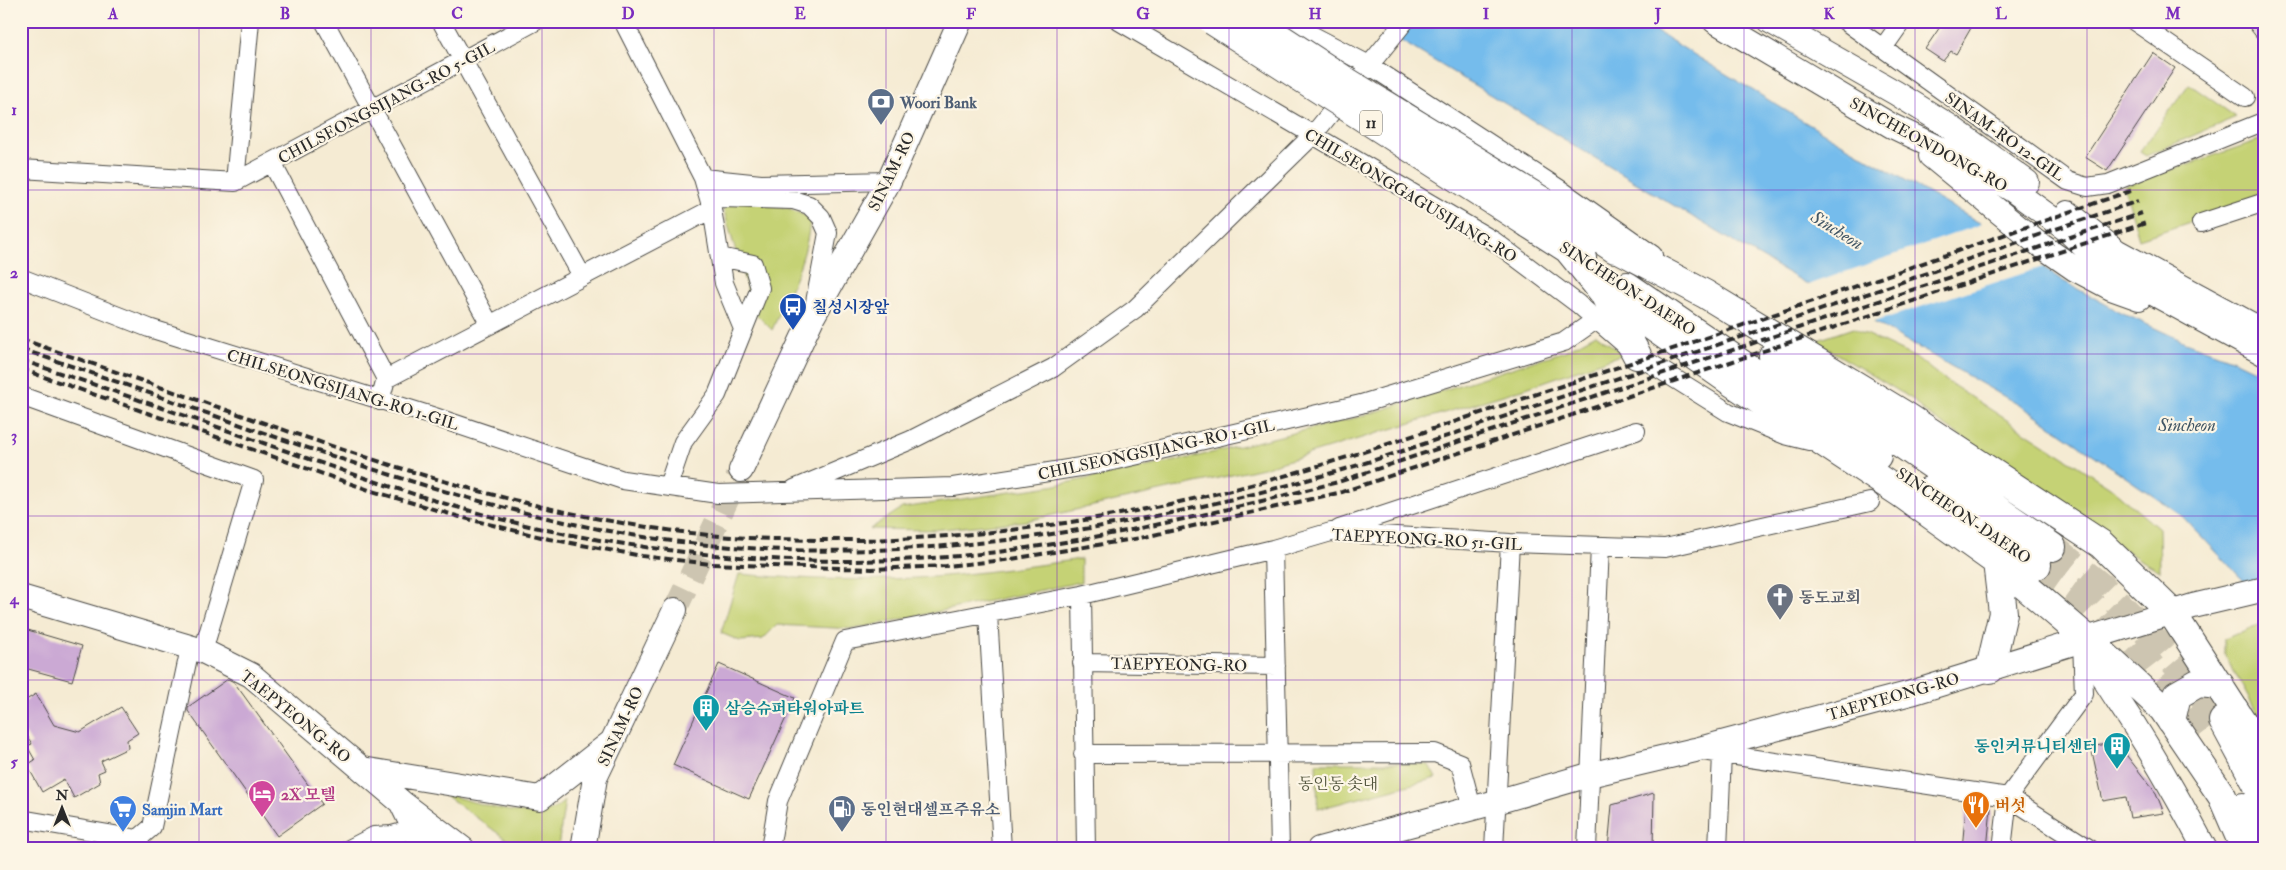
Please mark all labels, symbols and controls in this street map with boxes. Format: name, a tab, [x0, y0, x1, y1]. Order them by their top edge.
text: A	[107, 4, 119, 24]
text: B	[280, 4, 290, 24]
text: C	[451, 4, 463, 24]
text: D	[621, 4, 635, 24]
text: E	[794, 4, 806, 24]
text: F	[966, 4, 976, 24]
text: G	[1136, 4, 1150, 24]
text: H	[1308, 4, 1322, 24]
text: I	[1483, 4, 1490, 24]
text: J	[1654, 4, 1662, 25]
text: K	[1823, 4, 1835, 24]
text: L	[1995, 4, 2007, 24]
text: M	[2164, 4, 2181, 24]
street label: CHILSEONGSIJANG-RO 5-GIL	[275, 37, 499, 170]
bank icon: Woori Bank	[866, 87, 896, 126]
street label: SINAM-RO 12-GIL	[1941, 88, 2068, 186]
place label: Woori Bank	[899, 93, 977, 113]
street label: SINCHEONDONG-RO	[1846, 93, 2011, 197]
text: 1	[11, 100, 17, 120]
road number: 11	[1360, 110, 1382, 136]
street label: CHILSEONGGAGUSIJANG-RO	[1300, 124, 1520, 268]
street label: SINAM-RO	[864, 128, 920, 214]
water label: Sincheon	[1805, 205, 1867, 255]
street label: SINCHEON-DAERO	[1556, 237, 1699, 340]
text: 2	[10, 263, 18, 283]
bus stop icon: 칠성시장앞	[778, 292, 808, 331]
place label: 칠성시장앞	[812, 298, 890, 318]
street label: CHILSEONGSIJANG-RO 1-GIL	[224, 345, 461, 436]
water label: Sincheon	[2157, 414, 2216, 437]
street label: CHILSEONGSIJANG-RO 1-GIL	[1036, 415, 1277, 486]
text: 3	[11, 426, 17, 446]
street label: SINCHEON-DAERO	[1892, 463, 2035, 568]
street label: TAEPYEONG-RO 51-GIL	[1331, 525, 1523, 555]
church icon: 동도교회	[1765, 582, 1795, 621]
place label: 동도교회	[1799, 588, 1861, 608]
text: 4	[9, 589, 20, 609]
street label: TAEPYEONG-RO	[1111, 654, 1247, 676]
street label: TAEPYEONG-RO	[236, 666, 355, 767]
street label: TAEPYEONG-RO	[1825, 669, 1962, 725]
street label: SINAM-RO	[594, 683, 648, 770]
building icon: 삼승슈퍼타워아파트	[691, 693, 721, 732]
place label: 삼승슈퍼타워아파트	[725, 699, 865, 719]
building icon: 동인커뮤니티센터	[2102, 731, 2132, 770]
place label: 동인커뮤니티센터	[1974, 737, 2098, 757]
text: 5	[10, 752, 18, 772]
park label: 동인동 솟대	[1298, 774, 1378, 794]
hotel icon: 2X 모텔	[247, 779, 277, 818]
north arrow	[38, 782, 88, 832]
place label: 2X 모텔	[281, 785, 336, 805]
text: N	[55, 787, 69, 804]
restaurant icon: 버섯	[1961, 790, 1991, 829]
supermarket icon: Samjin Mart	[108, 794, 138, 833]
fuel station icon: 동인현대셀프주유소	[827, 794, 857, 833]
place label: 버섯	[1995, 796, 2026, 816]
place label: Samjin Mart	[142, 800, 223, 820]
place label: 동인현대셀프주유소	[861, 800, 1001, 820]

